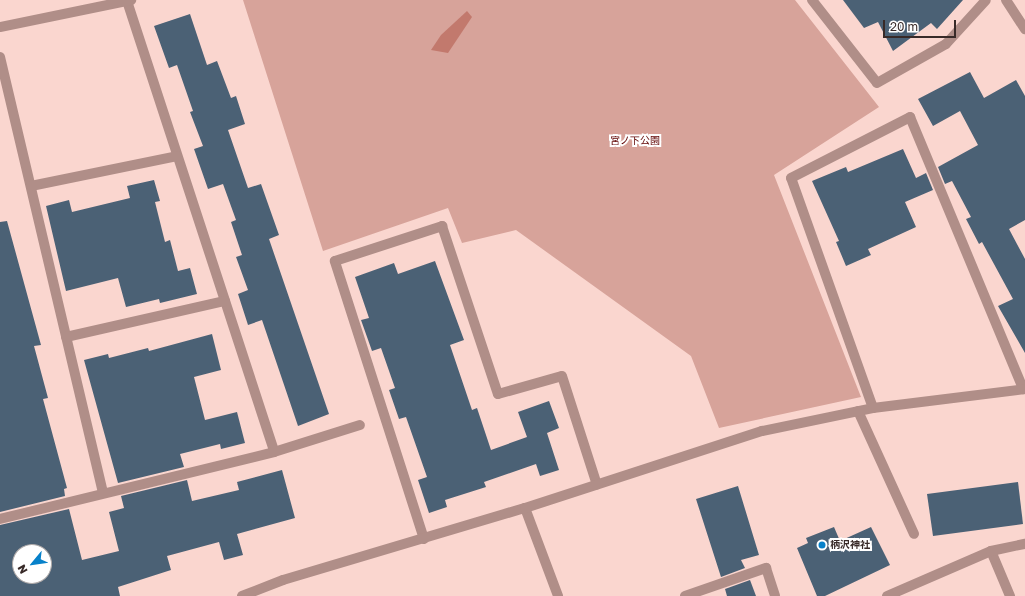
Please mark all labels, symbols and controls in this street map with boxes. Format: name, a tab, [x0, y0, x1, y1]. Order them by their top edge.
scale bar	[885, 12, 958, 38]
text: 20 m	[890, 19, 918, 34]
park label: 宮ノ下公園	[610, 135, 660, 147]
place label: 柄沢神社	[830, 539, 870, 551]
marker: 柄沢神社	[817, 540, 827, 550]
north arrow	[12, 544, 52, 584]
text: N	[14, 563, 30, 576]

